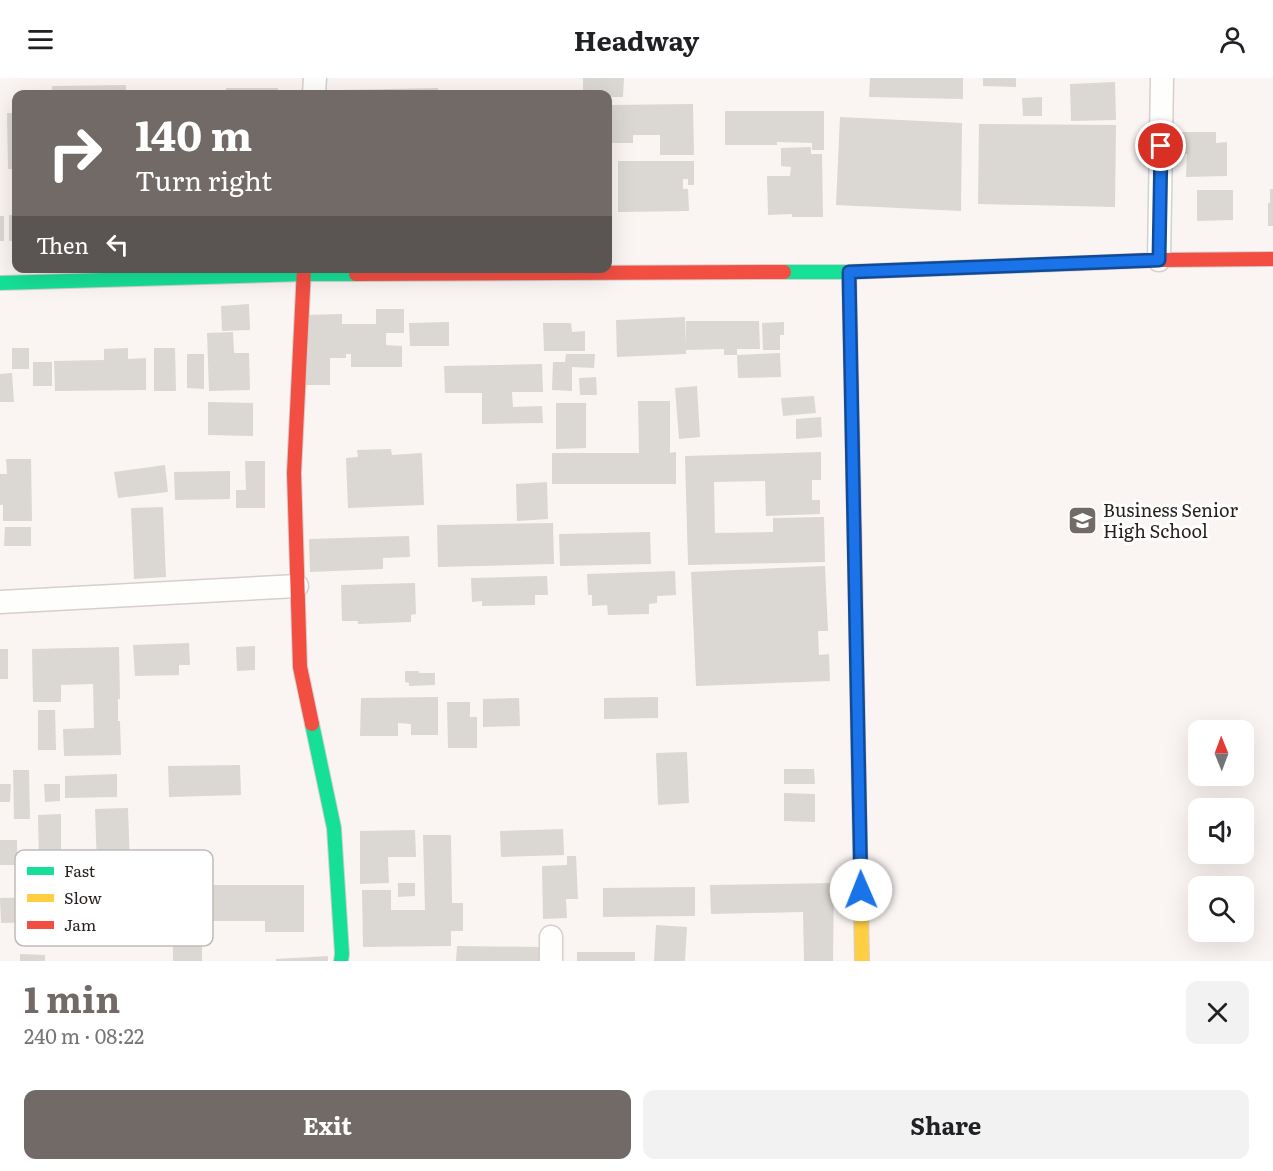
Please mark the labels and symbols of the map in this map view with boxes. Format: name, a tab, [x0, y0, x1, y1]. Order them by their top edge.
pin	[1135, 120, 1186, 171]
place label: Business Senior High School	[1103, 496, 1238, 544]
school or university icon: Business Senior High School	[1066, 505, 1098, 537]
north arrow	[1188, 720, 1254, 786]
legend	[15, 850, 213, 946]
text: Fast	[64, 858, 96, 882]
position arrow	[829, 858, 893, 922]
text: Slow	[64, 885, 102, 909]
text: Jam	[64, 912, 97, 936]

